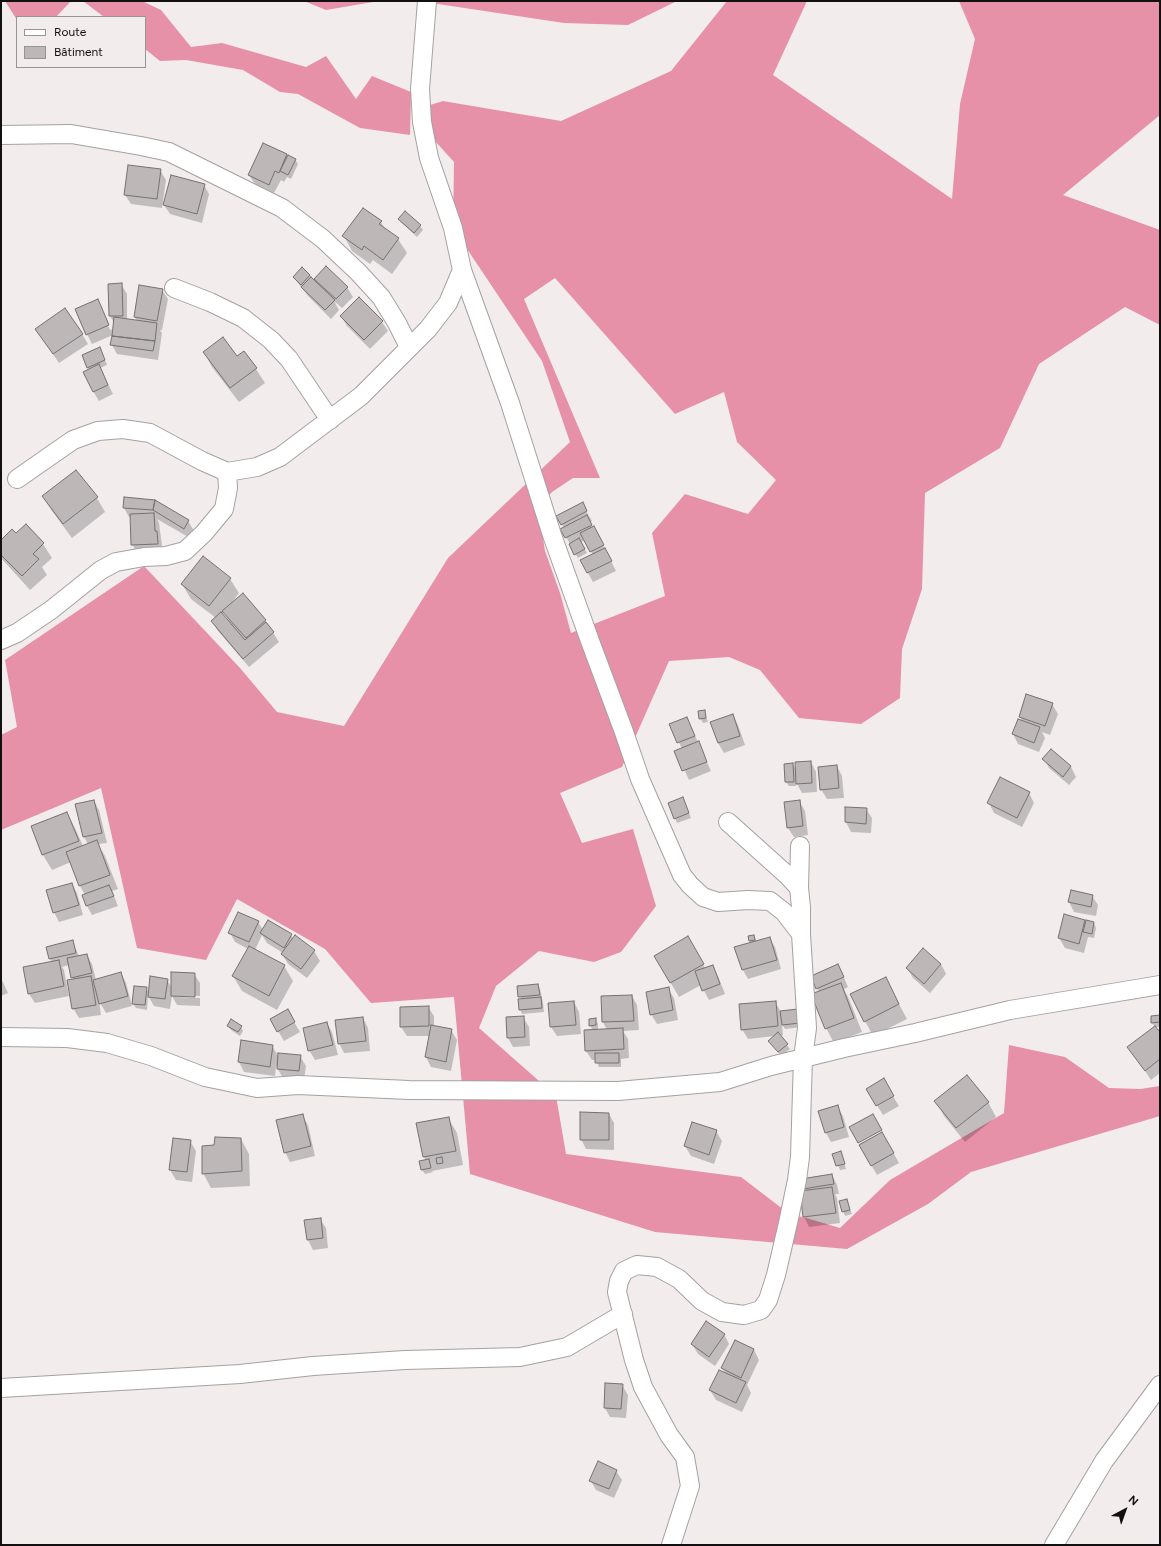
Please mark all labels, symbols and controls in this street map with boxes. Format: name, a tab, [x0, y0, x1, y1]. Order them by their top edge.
legend	[16, 16, 146, 68]
text: Route	[54, 25, 86, 39]
text: Bâtiment	[54, 45, 103, 59]
north arrow	[1105, 1490, 1145, 1530]
text: N	[1126, 1493, 1141, 1508]

